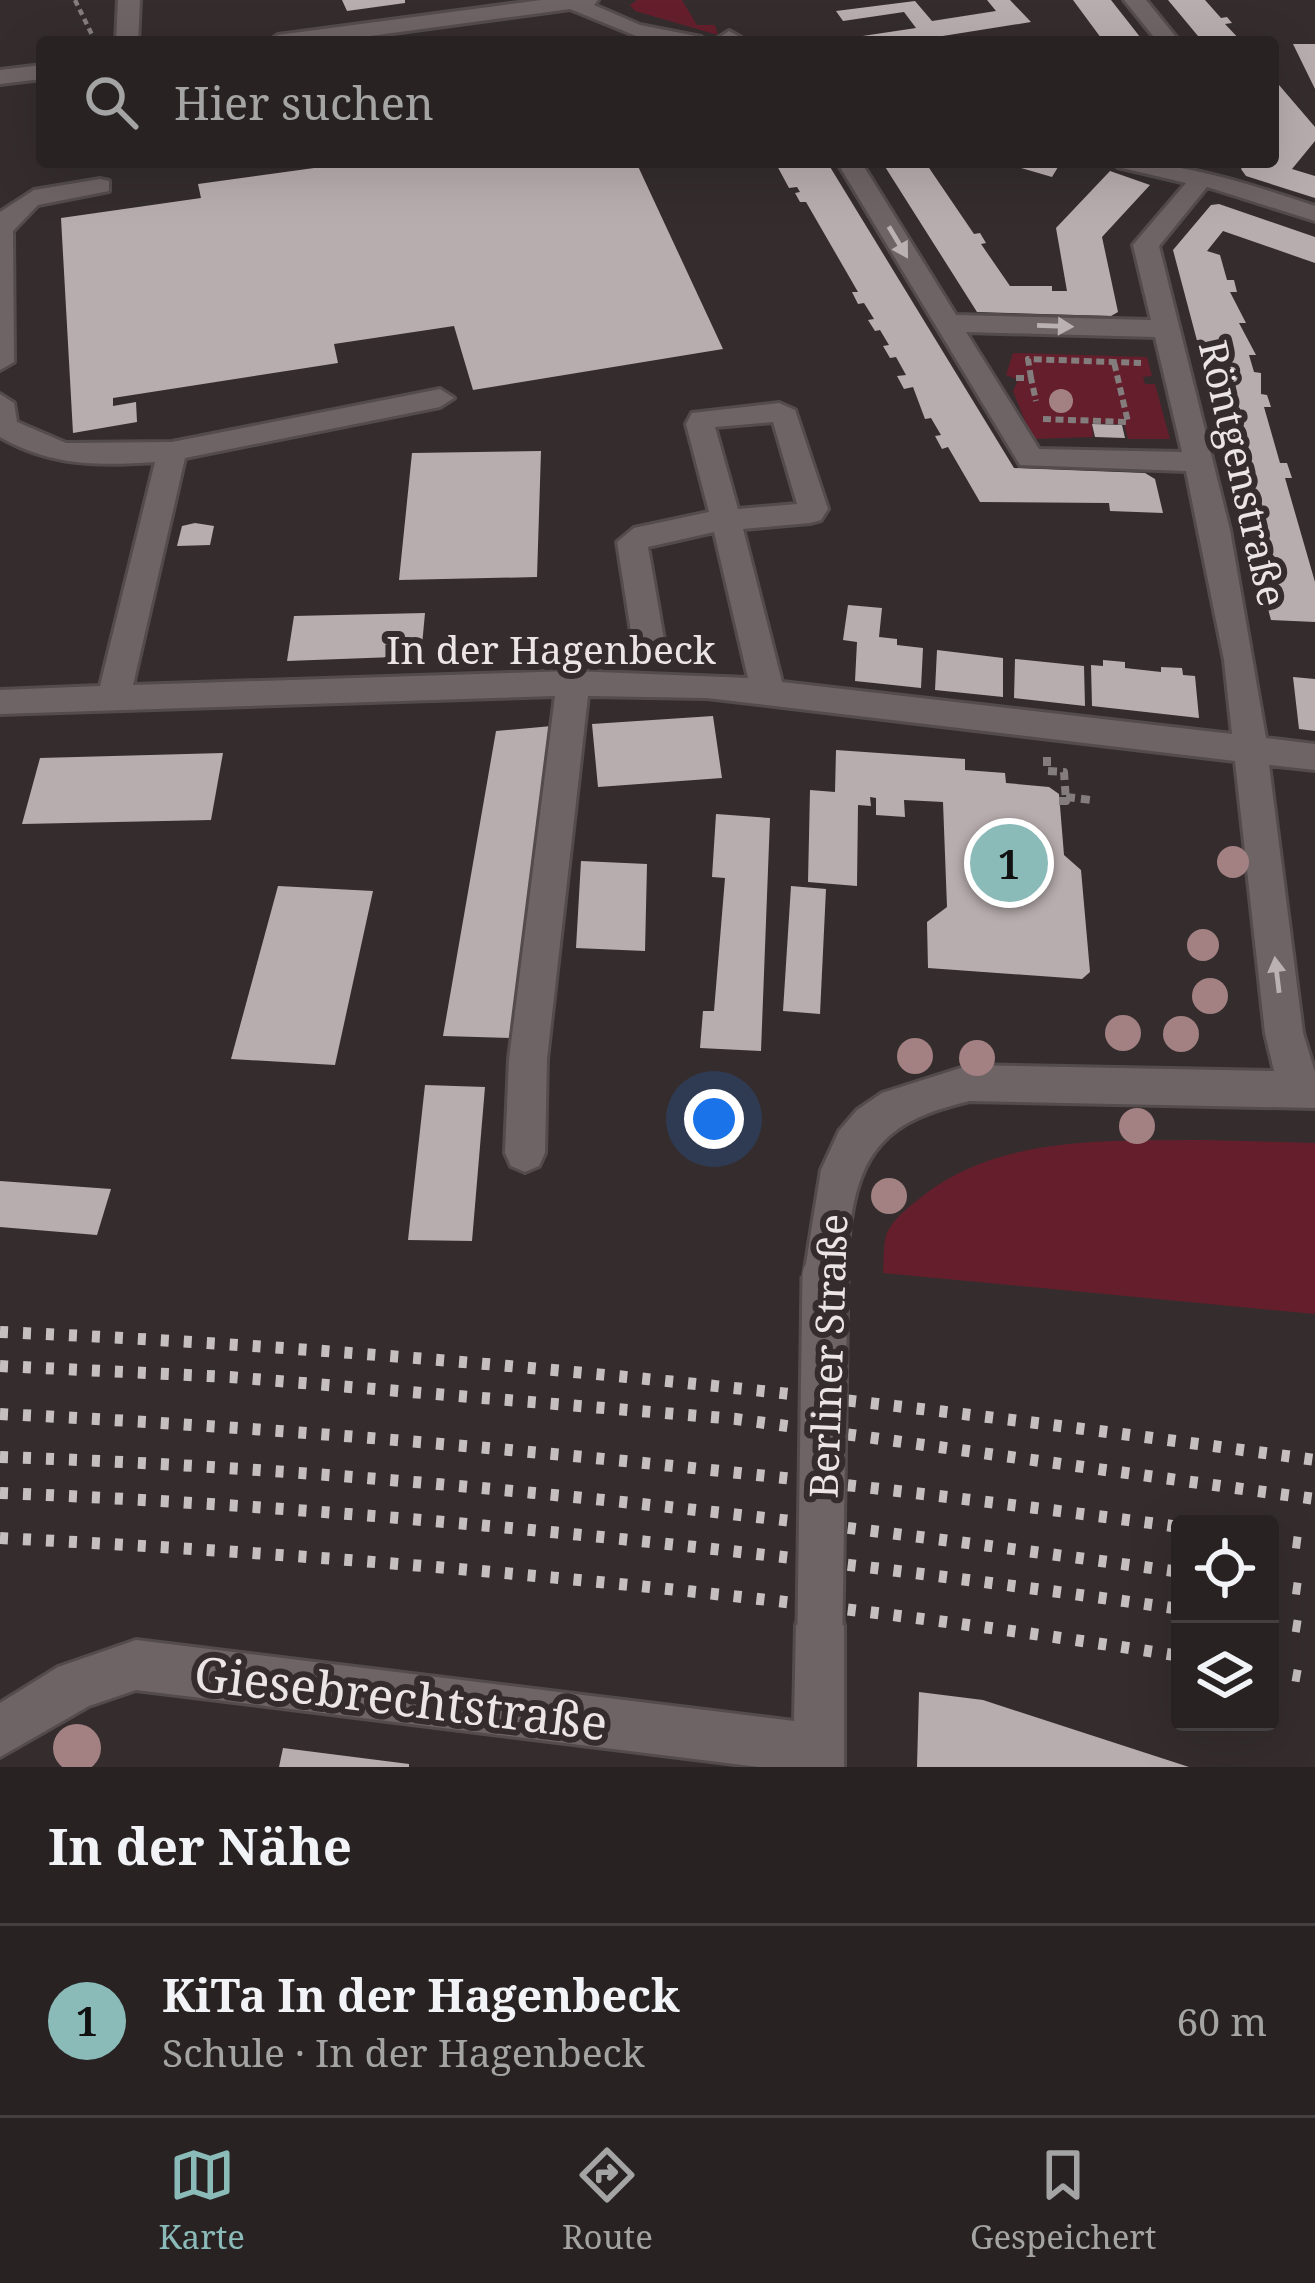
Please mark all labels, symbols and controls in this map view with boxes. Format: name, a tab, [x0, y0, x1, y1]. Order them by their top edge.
search box	[36, 36, 1279, 168]
icon: search	[78, 69, 144, 135]
text: Hier suchen	[174, 72, 434, 133]
one-way arrow	[887, 225, 908, 259]
one-way arrow	[1037, 317, 1075, 336]
street label: Röntgenstraße	[1188, 335, 1300, 611]
street label: In der Hagenbeck	[386, 622, 716, 675]
pin: 1	[970, 818, 1048, 908]
one-way arrow	[1267, 956, 1286, 993]
your location	[684, 1089, 744, 1149]
street label: Berliner Straße	[796, 1213, 858, 1499]
map controls	[1171, 1515, 1279, 1731]
button: locate	[1171, 1515, 1279, 1623]
button: layers	[1171, 1623, 1279, 1731]
street label: Giesebrechtstraße	[191, 1639, 611, 1755]
text: In der Nähe	[48, 1810, 352, 1880]
text: KiTa In der Hagenbeck	[162, 1964, 680, 2025]
text: 1	[76, 1994, 98, 2047]
text: 60 m	[1176, 1994, 1267, 2047]
text: Schule · In der Hagenbeck	[162, 2025, 645, 2078]
tab: Karte	[158, 2142, 245, 2259]
tab: Route	[562, 2142, 653, 2259]
tab: Gespeichert	[970, 2142, 1156, 2259]

